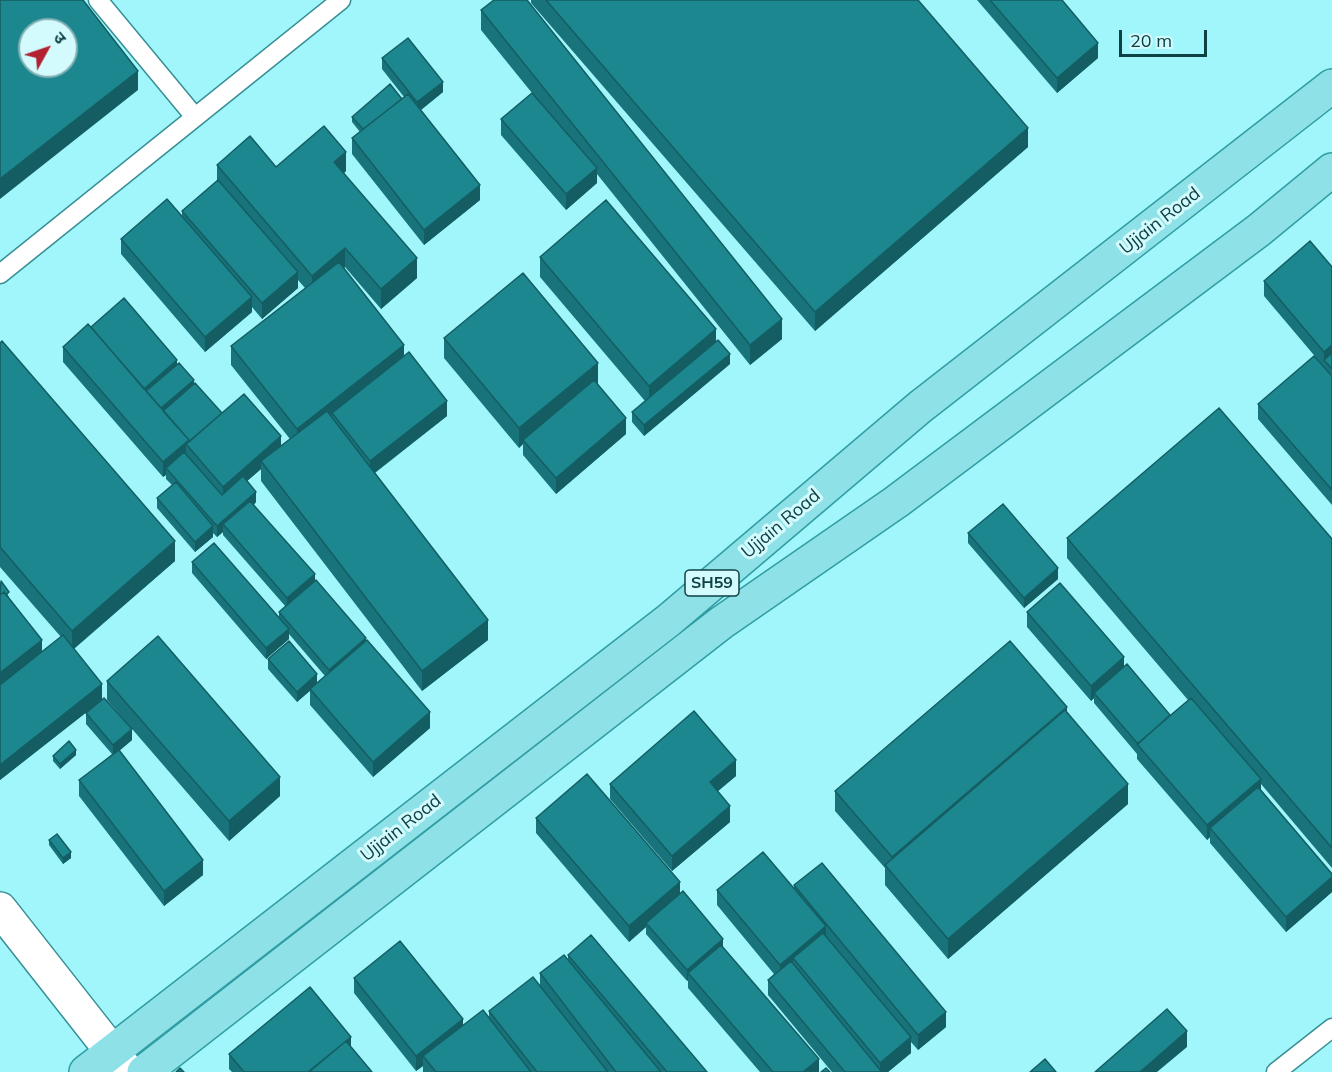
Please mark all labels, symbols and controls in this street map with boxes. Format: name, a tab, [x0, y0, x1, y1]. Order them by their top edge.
north arrow	[18, 18, 78, 78]
scale bar	[1122, 18, 1210, 56]
text: उ	[50, 28, 71, 48]
text: 20 m	[1130, 29, 1172, 52]
street label: Ujjain Road	[1115, 183, 1205, 259]
street label: Ujjain Road	[737, 485, 825, 563]
road number: SH59	[685, 570, 739, 596]
street label: Ujjain Road	[356, 790, 446, 866]

